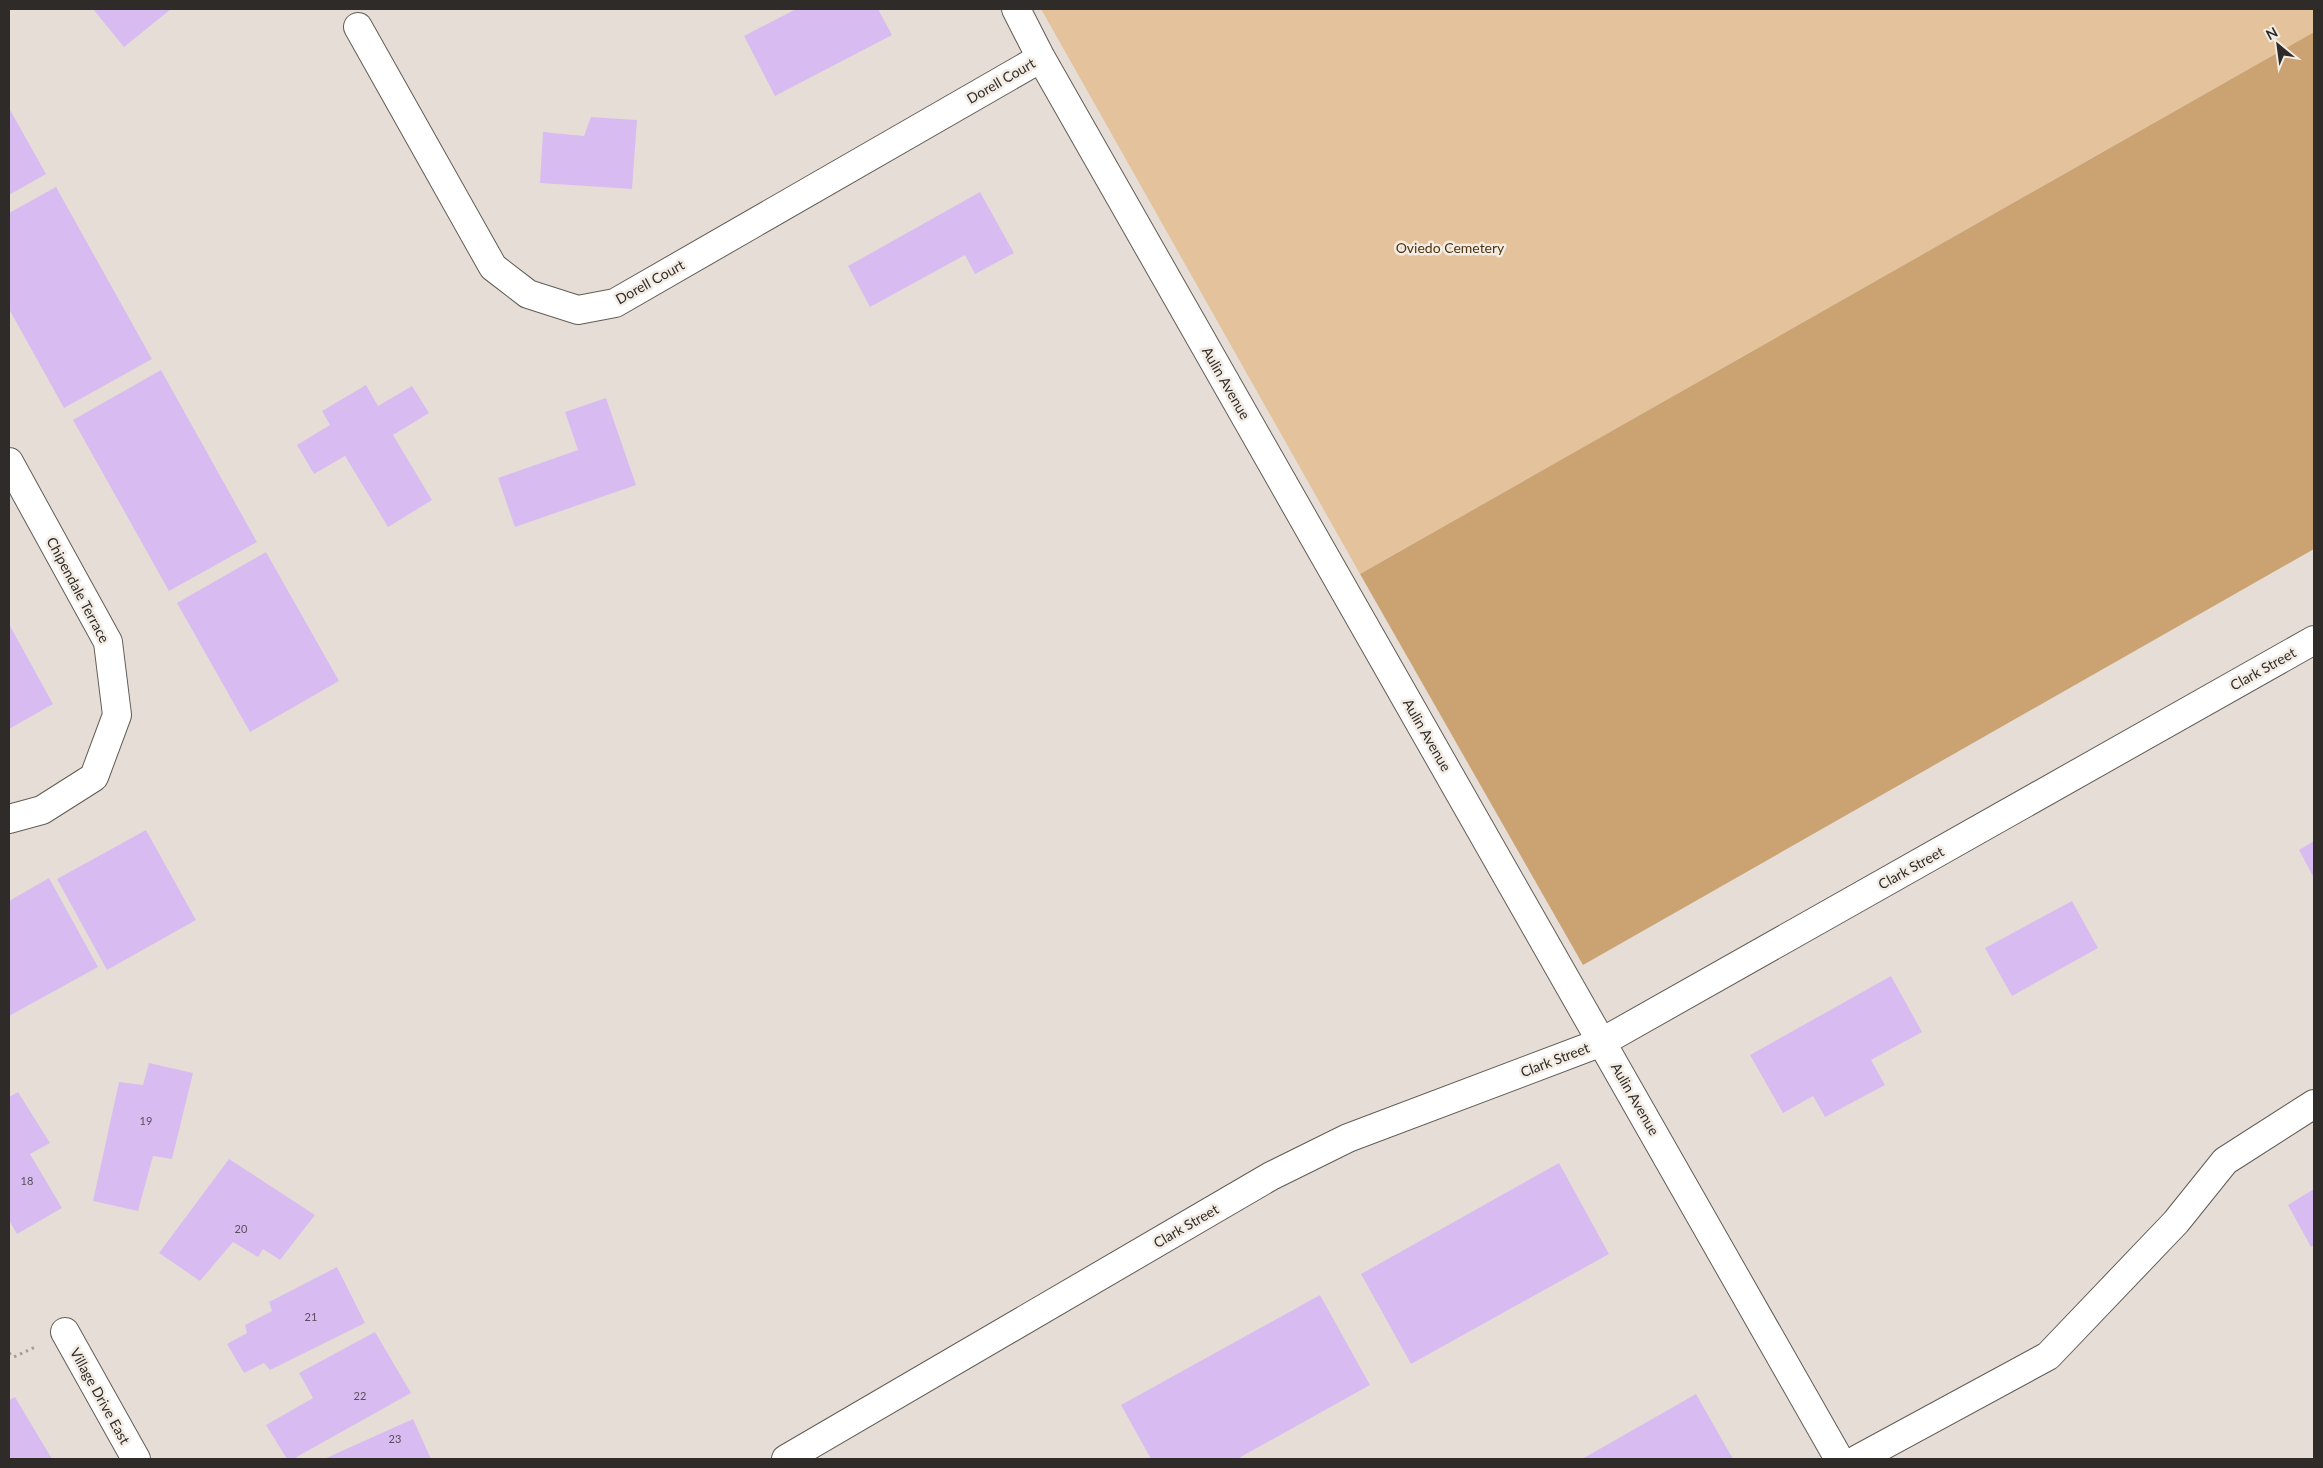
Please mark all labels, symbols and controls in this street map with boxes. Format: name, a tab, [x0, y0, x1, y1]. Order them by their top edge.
north arrow	[2253, 20, 2303, 70]
text: N	[2263, 23, 2280, 43]
street label: Dorell Court	[964, 54, 1038, 107]
park label: Oviedo Cemetery	[1396, 239, 1505, 256]
street label: Dorell Court	[612, 256, 687, 307]
street label: Aulin Avenue	[1199, 343, 1254, 422]
street label: Chipendale Terrace	[43, 534, 113, 645]
street label: Clark Street	[2227, 644, 2298, 694]
street label: Aulin Avenue	[1400, 695, 1455, 774]
street label: Clark Street	[1875, 843, 1946, 893]
street label: Clark Street	[1518, 1039, 1592, 1080]
street label: Aulin Avenue	[1608, 1059, 1663, 1138]
house number: 19	[140, 1114, 152, 1127]
house number: 18	[21, 1174, 33, 1187]
street label: Clark Street	[1150, 1200, 1221, 1251]
house number: 20	[235, 1222, 248, 1235]
house number: 21	[305, 1310, 317, 1323]
street label: Village Drive East	[67, 1345, 134, 1447]
house number: 22	[354, 1389, 366, 1402]
house number: 23	[389, 1432, 401, 1445]

